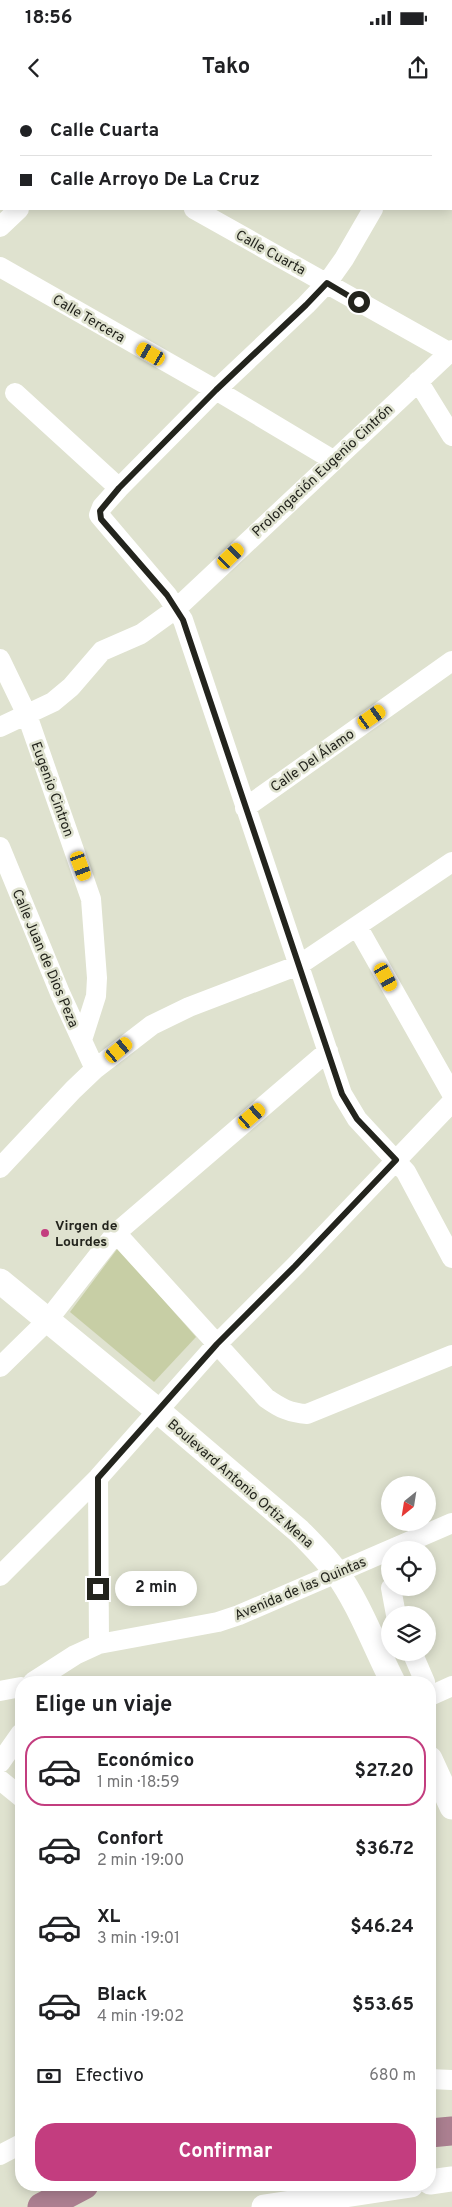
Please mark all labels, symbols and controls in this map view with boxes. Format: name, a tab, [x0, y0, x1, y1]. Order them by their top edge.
text: 18:56	[25, 6, 72, 30]
icon: back	[20, 54, 48, 82]
text: Tako	[202, 54, 250, 81]
icon: share	[404, 54, 432, 82]
text: Calle Cuarta	[50, 119, 159, 143]
text: Calle Arroyo De La Cruz	[50, 168, 260, 192]
street label: Calle Cuarta	[232, 227, 308, 279]
route start	[348, 291, 370, 313]
street label: Calle Tercera	[49, 292, 128, 347]
car	[134, 340, 167, 368]
street label: Prolongación Eugenio Cintrón	[249, 401, 397, 541]
car	[214, 540, 247, 572]
car	[355, 702, 388, 732]
street label: Calle Del Álamo	[267, 725, 358, 796]
street label: Eugenio Cintron	[27, 740, 77, 839]
car	[68, 849, 93, 883]
street label: Calle Juan de Dios Peza	[8, 887, 82, 1030]
car	[372, 960, 399, 994]
car	[102, 1035, 135, 1065]
car	[235, 1100, 268, 1132]
place label: Virgen de Lourdes	[55, 1218, 118, 1251]
marker: Virgen de Lourdes	[39, 1227, 51, 1239]
street label: Boulevard Antonio Ortiz Mena	[164, 1416, 316, 1552]
north arrow	[381, 1476, 436, 1531]
map controls	[381, 1476, 436, 1661]
button: locate	[381, 1541, 436, 1596]
street label: Avenida de las Quintas	[232, 1554, 369, 1625]
callout: 2 min	[116, 1572, 198, 1606]
route end	[87, 1578, 109, 1600]
text: 2 min	[135, 1578, 177, 1598]
button: layers	[381, 1606, 436, 1661]
text: Elige un viaje	[35, 1692, 172, 1719]
icon: car	[37, 1749, 82, 1794]
text: Económico	[97, 1749, 194, 1773]
text: $27.20	[355, 1759, 414, 1783]
text: 1 min · 18:59	[97, 1773, 180, 1793]
icon: car	[37, 1827, 82, 1872]
text: Confort	[97, 1827, 163, 1851]
text: $36.72	[355, 1837, 414, 1861]
text: 2 min · 19:00	[97, 1851, 184, 1871]
icon: car	[37, 1905, 82, 1950]
text: XL	[97, 1905, 120, 1929]
text: $46.24	[350, 1915, 414, 1939]
text: 3 min · 19:01	[97, 1929, 180, 1949]
icon: car	[37, 1983, 82, 2028]
text: Black	[97, 1983, 147, 2007]
text: $53.65	[352, 1993, 414, 2017]
text: 4 min · 19:02	[97, 2007, 184, 2027]
icon: cash	[35, 2062, 63, 2090]
text: Efectivo	[75, 2064, 144, 2088]
text: 680 m	[369, 2066, 416, 2086]
button: Confirmar	[35, 2123, 416, 2181]

